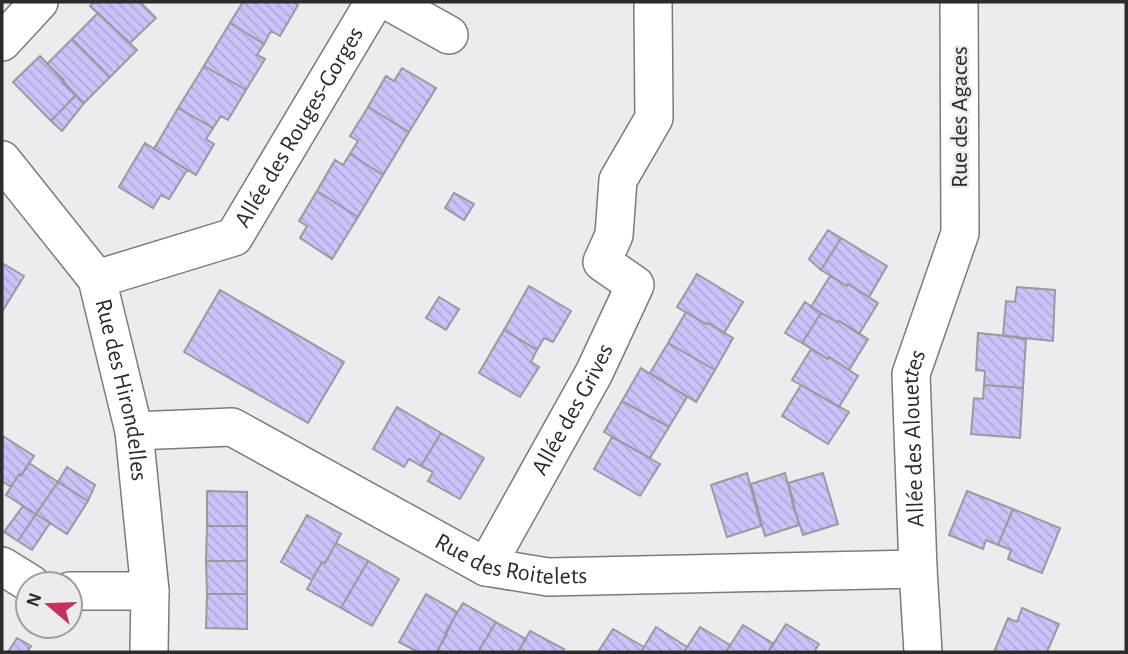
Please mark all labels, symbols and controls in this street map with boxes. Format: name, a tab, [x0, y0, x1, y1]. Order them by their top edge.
street label: Allée des Rouges-Gorges	[231, 23, 368, 232]
street label: Rue des Agaces	[948, 46, 972, 188]
street label: Rue des Hirondelles	[90, 296, 151, 482]
street label: Allée des Grives	[528, 340, 618, 479]
street label: Allée des Alouettes	[899, 347, 930, 528]
street label: Rue des Roitelets	[431, 529, 588, 589]
north arrow	[14, 570, 84, 640]
text: N	[23, 591, 45, 609]

